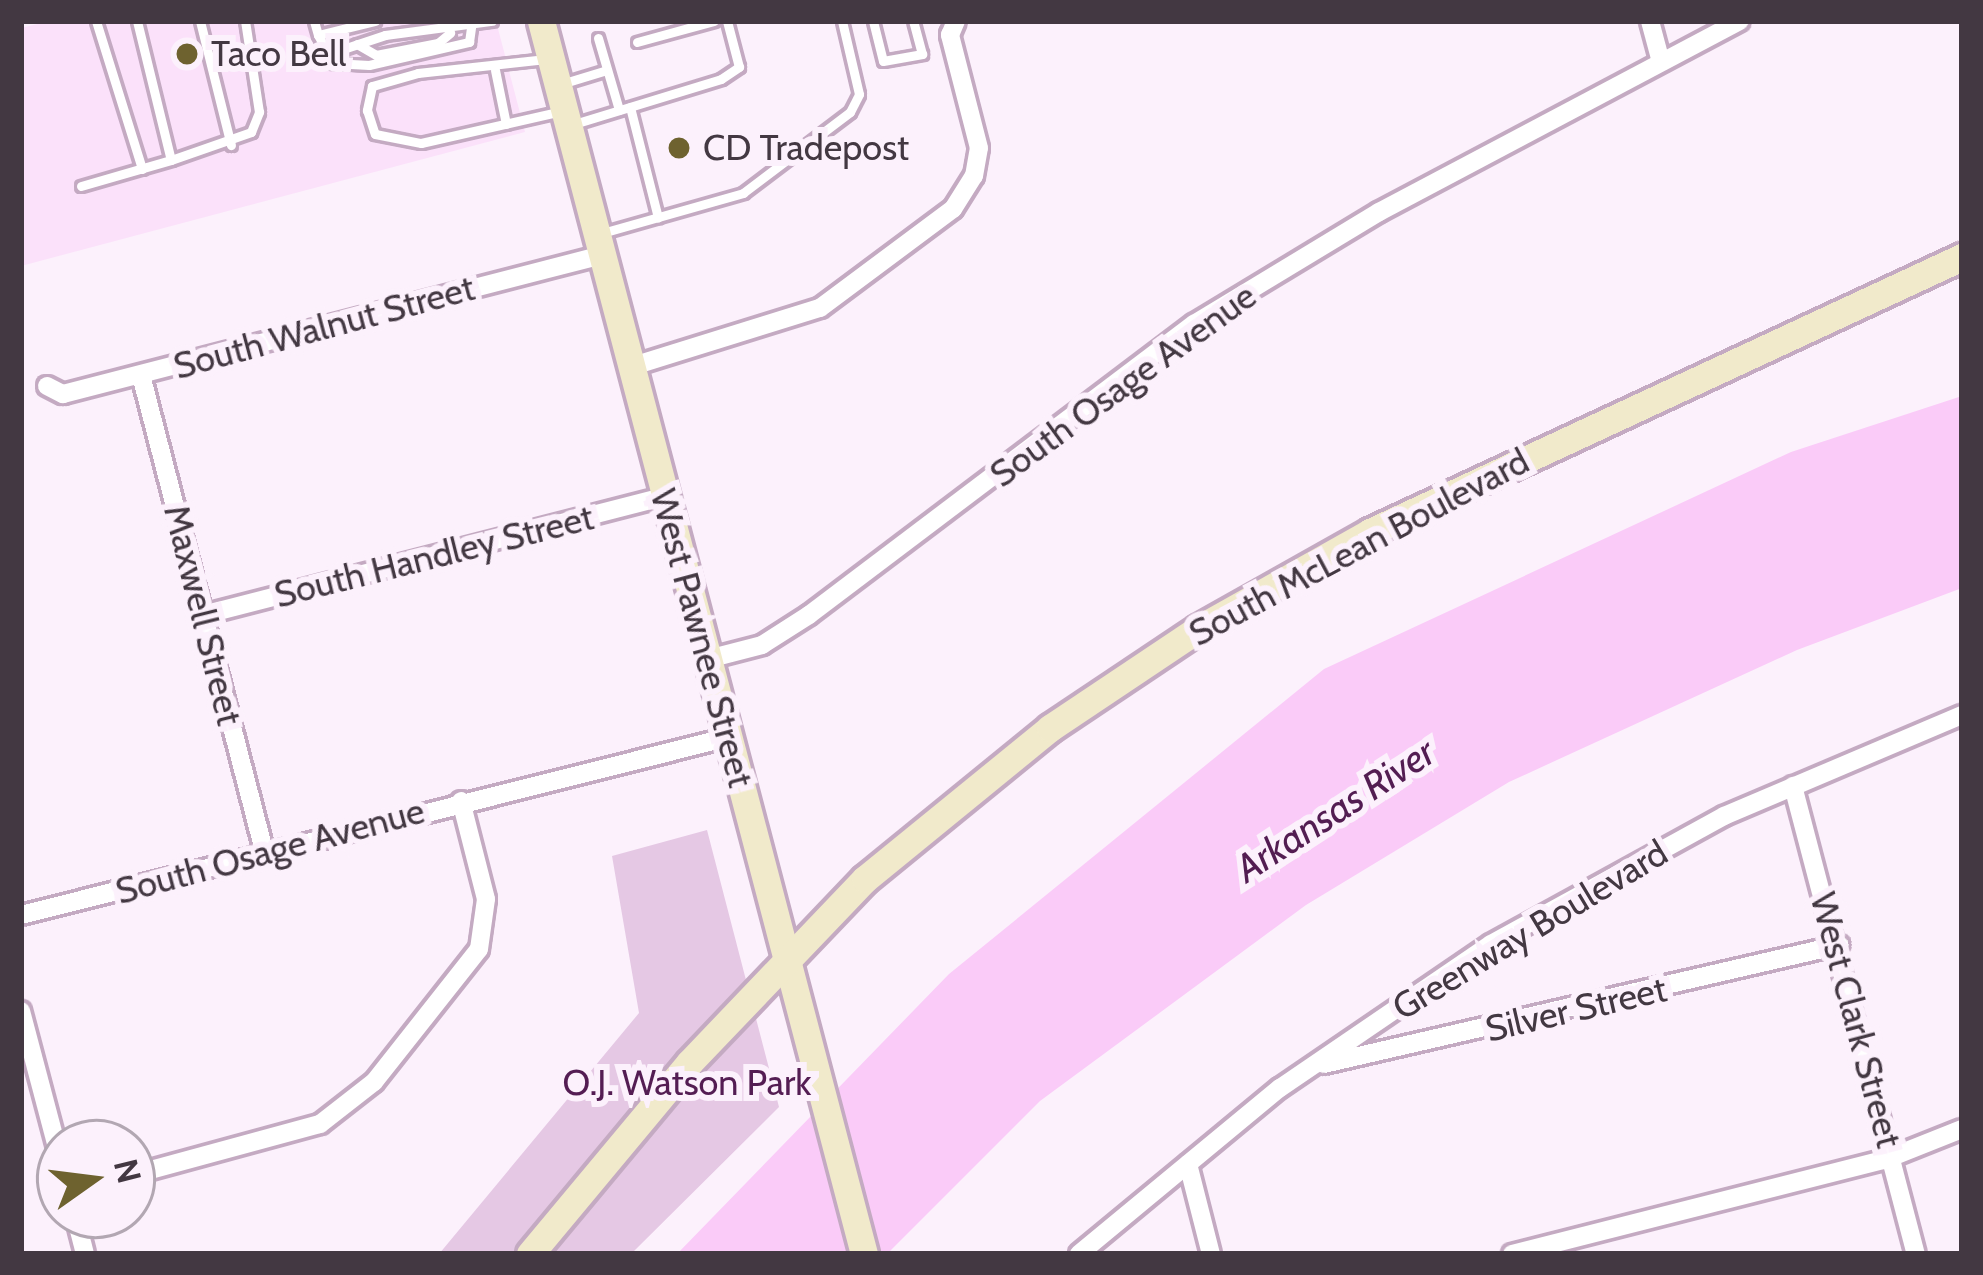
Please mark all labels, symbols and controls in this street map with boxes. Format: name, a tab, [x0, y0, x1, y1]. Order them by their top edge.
place label: Taco Bell	[211, 32, 346, 76]
marker: Taco Bell	[174, 41, 200, 67]
place label: CD Tradepost	[703, 126, 909, 170]
marker: CD Tradepost	[666, 135, 692, 161]
street label: South Walnut Street	[169, 266, 479, 388]
street label: South Osage Avenue	[982, 274, 1264, 496]
street label: South McLean Boulevard	[1182, 439, 1536, 655]
street label: West Pawnee Street	[641, 484, 763, 792]
street label: South Handley Street	[270, 495, 598, 617]
street label: Maxwell Street	[155, 500, 251, 730]
water label: Arkansas River	[1227, 728, 1443, 892]
street label: South Osage Avenue	[111, 789, 429, 913]
street label: Greenway Boulevard	[1385, 831, 1675, 1029]
street label: West Clark Street	[1801, 888, 1911, 1152]
street label: Silver Street	[1481, 967, 1671, 1051]
park label: O.J. Watson Park	[563, 1061, 811, 1105]
north arrow	[36, 1119, 156, 1239]
text: N	[106, 1155, 150, 1187]

